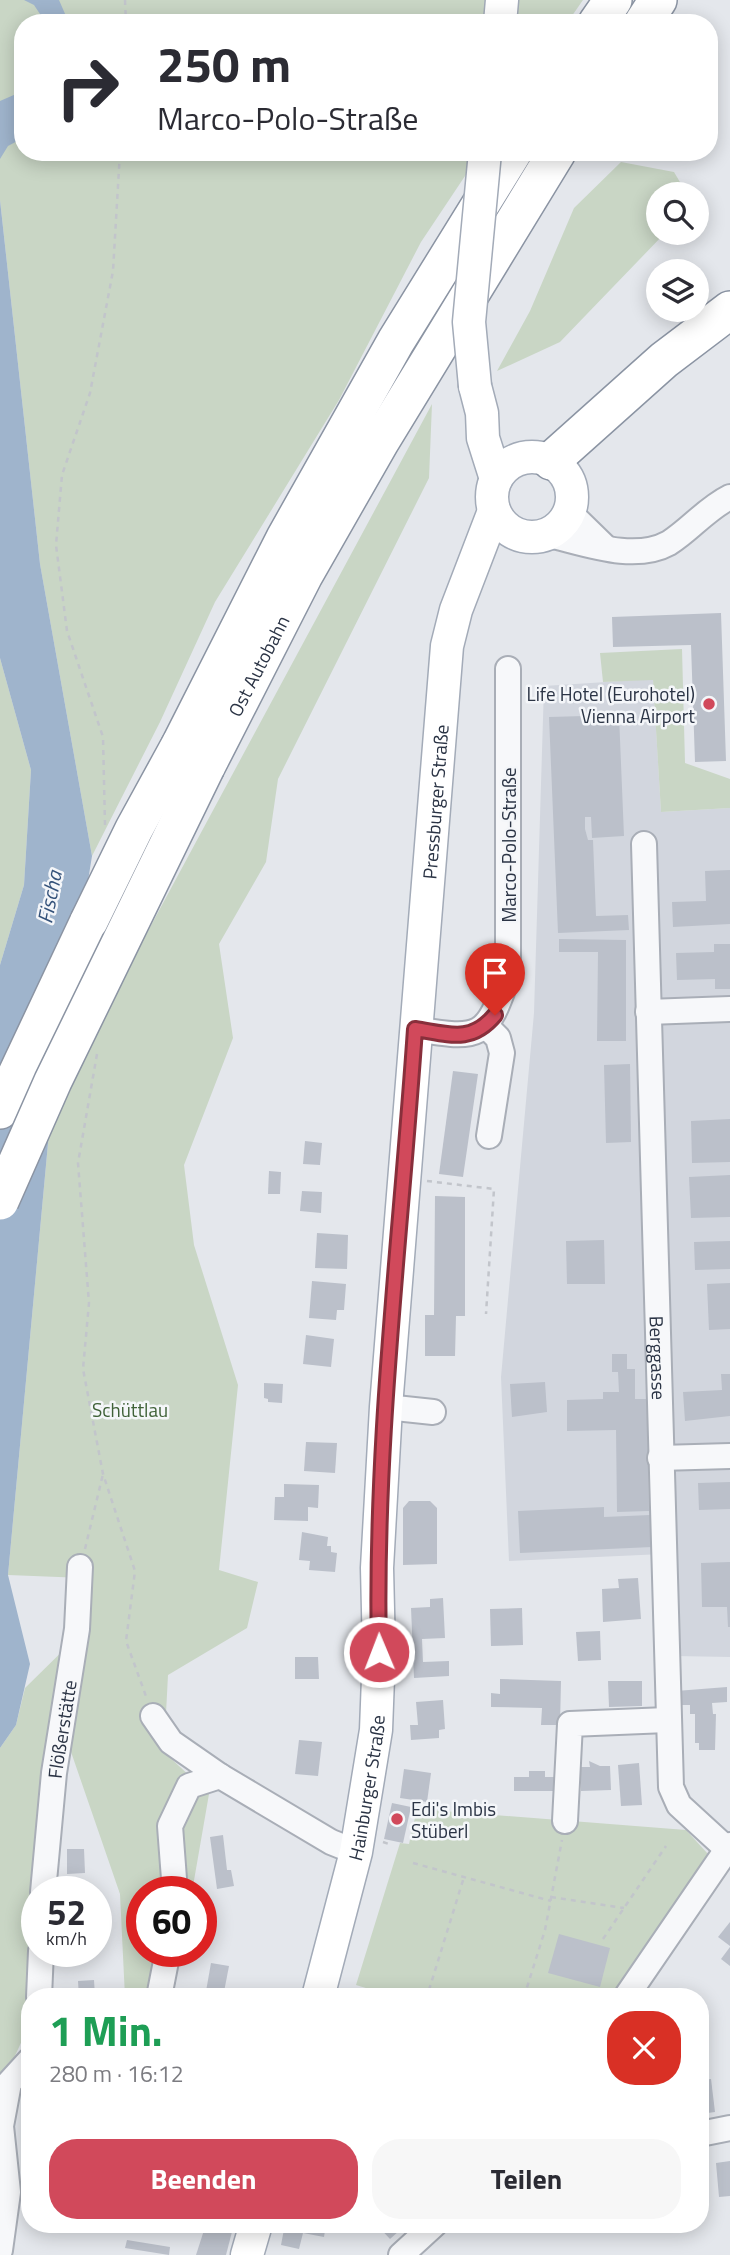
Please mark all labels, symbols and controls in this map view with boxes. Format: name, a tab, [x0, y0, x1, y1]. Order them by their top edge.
text: 250 m	[157, 26, 291, 101]
icon: right	[42, 42, 133, 133]
text: Marco-Polo-Straße	[157, 94, 418, 142]
map controls	[646, 182, 709, 322]
button: search	[646, 182, 709, 245]
button: layers	[646, 259, 709, 322]
street label: Ost Autobahn	[220, 610, 296, 721]
place label: Life Hotel (Eurohotel) Vienna Airport	[527, 679, 695, 730]
marker: Life Hotel (Eurohotel) Vienna Airport	[701, 696, 717, 712]
street label: Pressburger Straße	[414, 723, 455, 880]
street label: Marco-Polo-Straße	[494, 767, 523, 923]
water label: Fischa	[28, 866, 70, 926]
pin	[465, 943, 525, 1015]
icon: arrive	[476, 954, 514, 992]
street label: Berggasse	[643, 1315, 674, 1400]
park label: Schüttlau	[92, 1395, 168, 1424]
position arrow	[342, 1615, 416, 1689]
street label: Flößerstätte	[39, 1678, 83, 1780]
street label: Hainburger Straße	[340, 1715, 391, 1864]
place label: Edi's Imbis Stüberl	[411, 1794, 496, 1845]
marker: Edi's Imbis Stüberl	[389, 1811, 405, 1827]
speed limit sign: 60	[126, 1876, 217, 1967]
text: 52	[47, 1885, 86, 1939]
text: km/h	[46, 1925, 87, 1952]
text: 1 Min.	[49, 1998, 163, 2062]
button: close	[607, 2011, 681, 2085]
text: 280 m · 16:12	[49, 2056, 184, 2091]
button: Beenden	[49, 2139, 358, 2219]
button: Teilen	[372, 2139, 681, 2219]

